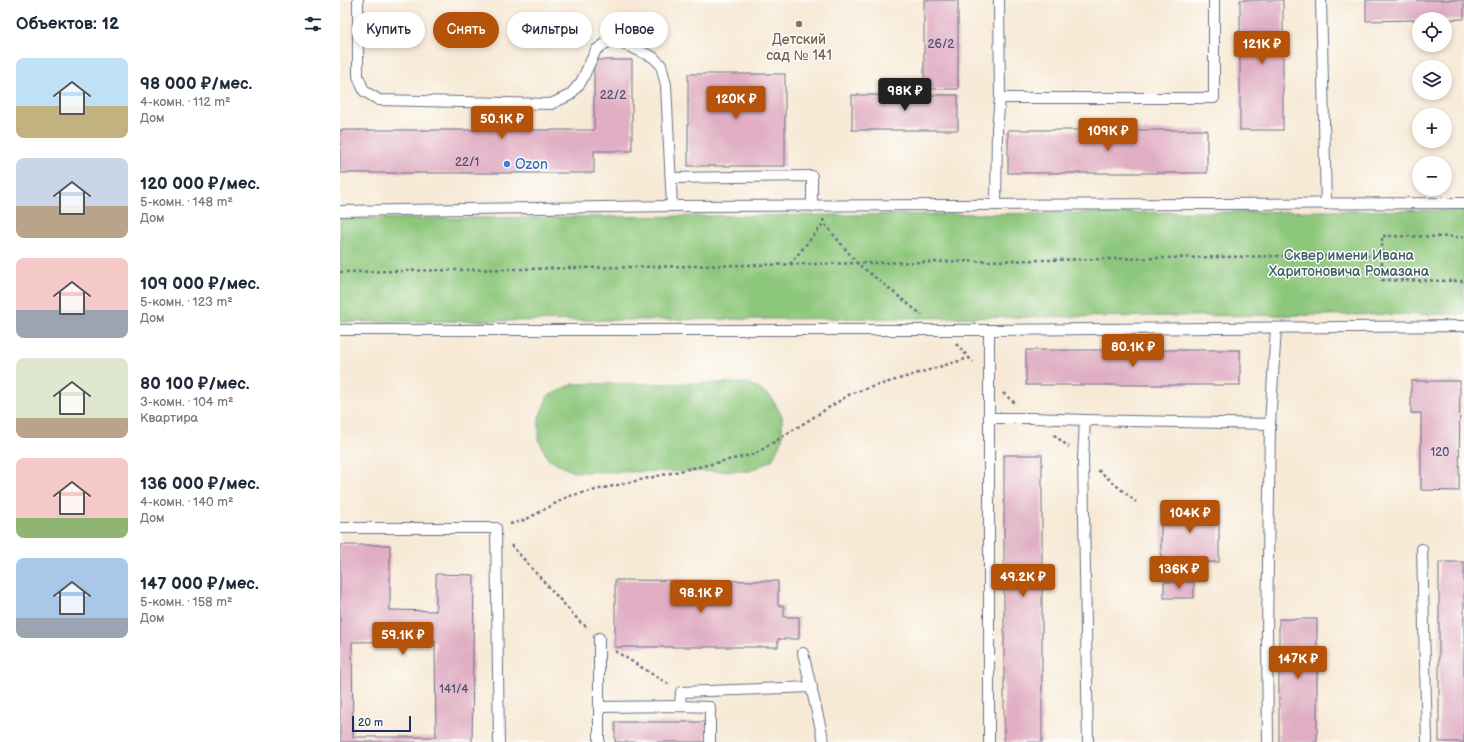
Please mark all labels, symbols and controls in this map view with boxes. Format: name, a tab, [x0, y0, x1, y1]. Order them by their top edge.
chip: Купить	[352, 12, 425, 48]
chip: Снять	[433, 12, 499, 48]
chip: Фильтры	[507, 12, 592, 48]
chip: Новое	[600, 12, 668, 48]
map controls	[1412, 12, 1452, 196]
button: locate	[1412, 12, 1452, 52]
icon: filters	[302, 13, 324, 35]
text: Объектов: 12	[16, 14, 119, 34]
marker: Детский сад № 141	[794, 19, 804, 29]
place label: Детский сад № 141	[766, 31, 832, 64]
pin: 121K ₽	[1229, 31, 1295, 65]
text: 121K ₽	[1243, 36, 1281, 52]
house number: 26/2	[928, 37, 954, 52]
button: layers	[1412, 60, 1452, 100]
icon: home	[48, 74, 96, 122]
text: 98 000 ₽/мес.	[140, 74, 252, 94]
pin: 98K ₽	[877, 78, 933, 112]
text: 98K ₽	[887, 83, 923, 99]
pin: 120K ₽	[703, 86, 769, 120]
house number: 22/2	[600, 88, 626, 103]
text: 120K ₽	[715, 91, 757, 107]
text: 4-комн. · 112 m²	[140, 94, 231, 110]
pin: 50.1K ₽	[465, 106, 539, 140]
button: +	[1412, 108, 1452, 148]
text: Дом	[140, 110, 165, 126]
text: 50.1K ₽	[480, 111, 524, 127]
pin: 109K ₽	[1075, 118, 1141, 152]
text: 109K ₽	[1087, 123, 1129, 139]
house number: 22/1	[455, 155, 479, 170]
place label: Ozon	[515, 156, 548, 173]
button: −	[1412, 156, 1452, 196]
marker: Ozon	[502, 159, 512, 169]
icon: home	[48, 174, 96, 222]
text: 120 000 ₽/мес.	[140, 174, 260, 194]
text: 5-комн. · 148 m²	[140, 194, 233, 210]
text: Дом	[140, 210, 165, 226]
park label: Сквер имени Ивана Харитоновича Ромазана	[1269, 247, 1430, 280]
icon: home	[48, 274, 96, 322]
text: 109 000 ₽/мес.	[140, 274, 260, 294]
text: 5-комн. · 123 m²	[140, 294, 233, 310]
text: Дом	[140, 310, 165, 326]
pin: 80.1K ₽	[1096, 334, 1170, 368]
text: 80.1K ₽	[1111, 339, 1155, 355]
icon: home	[48, 374, 96, 422]
text: 80 100 ₽/мес.	[140, 374, 250, 394]
text: 3-комн. · 104 m²	[140, 394, 234, 410]
text: Квартира	[140, 410, 198, 426]
house number: 120	[1431, 445, 1449, 460]
icon: home	[48, 474, 96, 522]
text: 136 000 ₽/мес.	[140, 474, 260, 494]
text: 4-комн. · 140 m²	[140, 494, 234, 510]
pin: 104K ₽	[1157, 500, 1223, 534]
text: 104K ₽	[1169, 505, 1211, 521]
text: Дом	[140, 510, 165, 526]
pin: 136K ₽	[1146, 556, 1212, 590]
text: 136K ₽	[1159, 561, 1199, 577]
pin: 49.2K ₽	[986, 564, 1060, 598]
text: 49.2K ₽	[1000, 569, 1046, 585]
icon: home	[48, 574, 96, 622]
text: 147 000 ₽/мес.	[140, 574, 259, 594]
pin: 98.1K ₽	[664, 580, 738, 614]
text: 98.1K ₽	[679, 585, 723, 601]
text: 5-комн. · 158 m²	[140, 594, 233, 610]
text: Дом	[140, 610, 165, 626]
pin: 59.1K ₽	[366, 622, 440, 656]
text: 59.1K ₽	[381, 627, 425, 643]
pin: 147K ₽	[1265, 646, 1331, 680]
text: 147K ₽	[1278, 651, 1318, 667]
house number: 141/4	[439, 682, 469, 697]
scale bar	[352, 714, 411, 733]
text: 20 m	[358, 716, 383, 729]

